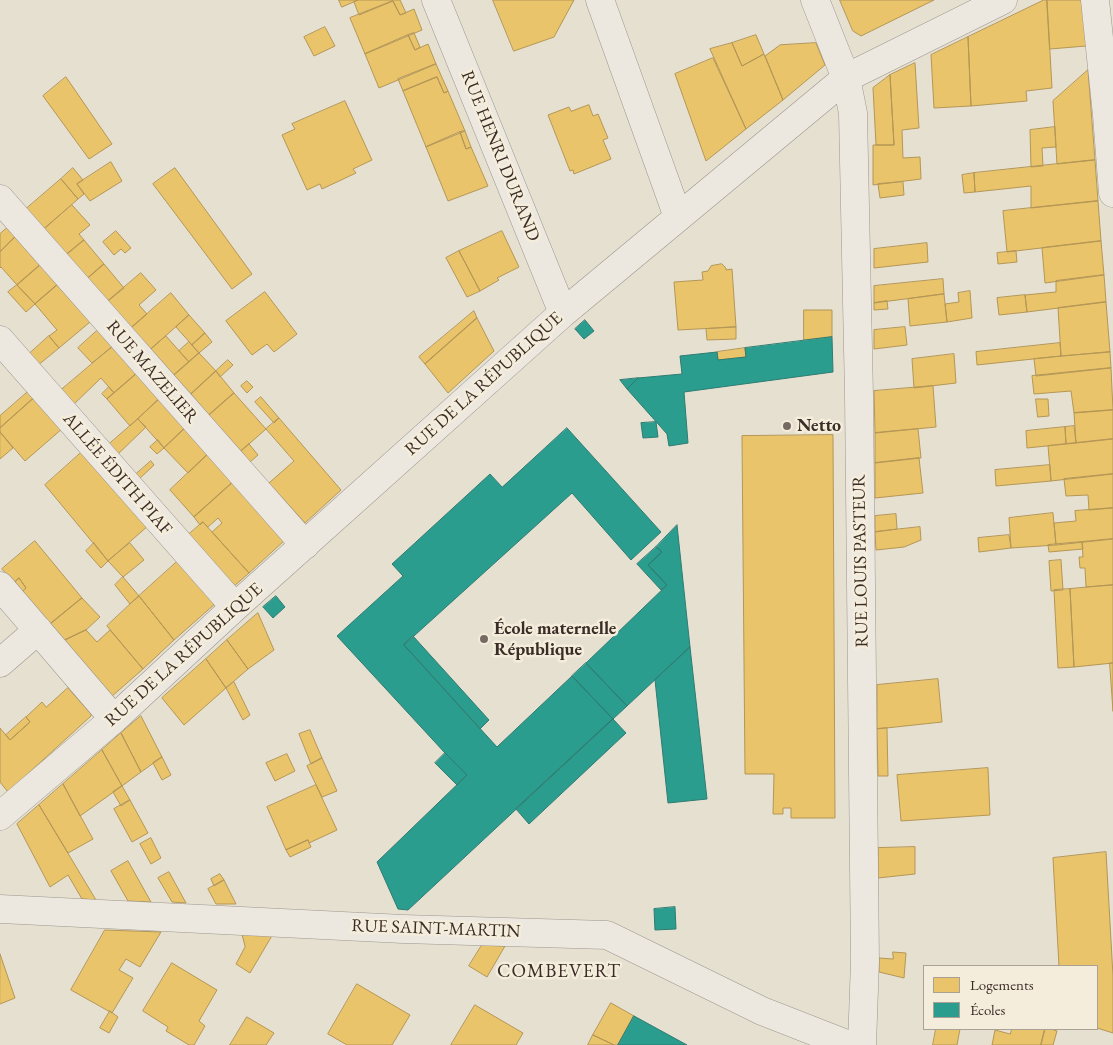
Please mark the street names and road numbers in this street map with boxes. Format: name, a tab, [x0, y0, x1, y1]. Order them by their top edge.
street label: RUE HENRI DURAND	[456, 68, 544, 244]
street label: RUE DE LA RÉPUBLIQUE	[401, 308, 567, 460]
street label: RUE MAZELIER	[101, 316, 203, 428]
street label: ALLÉE ÉDITH PIAF	[58, 408, 176, 540]
street label: RUE LOUIS PASTEUR	[849, 474, 873, 648]
street label: RUE DE LA RÉPUBLIQUE	[101, 579, 267, 731]
street label: RUE SAINT-MARTIN	[351, 915, 521, 943]

